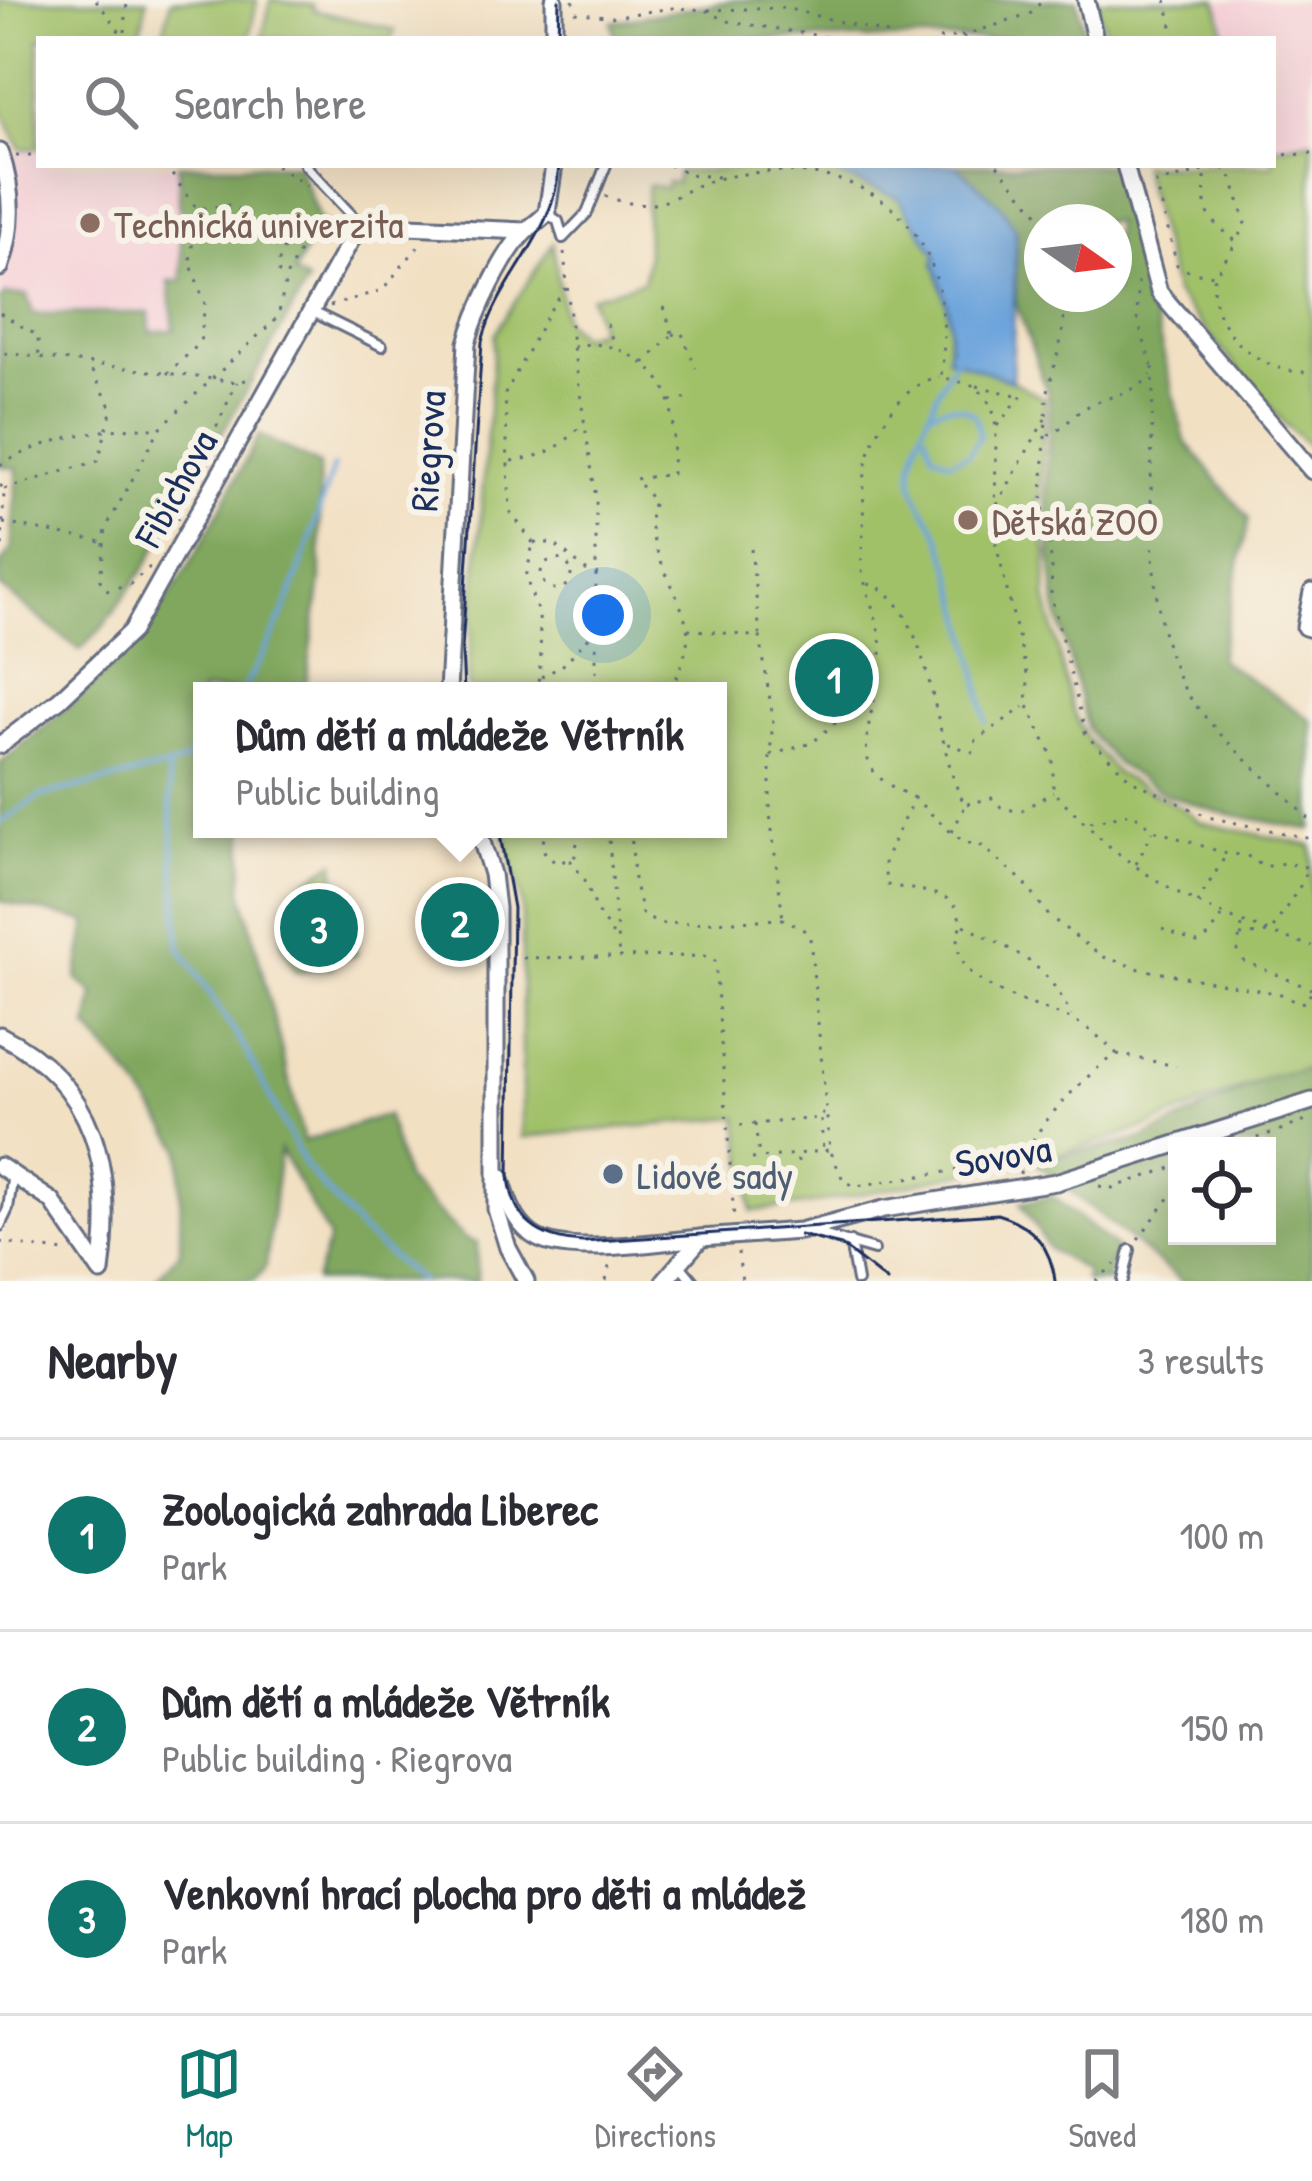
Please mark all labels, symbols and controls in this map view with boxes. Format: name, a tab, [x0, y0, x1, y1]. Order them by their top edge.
search box	[36, 36, 1276, 168]
icon: search	[78, 69, 144, 135]
text: Search here	[174, 72, 366, 133]
place label: Technická univerzita	[114, 197, 403, 250]
north arrow	[1024, 204, 1132, 312]
marker: Technická univerzita	[77, 210, 103, 236]
street label: Riegrova	[396, 389, 458, 513]
street label: Fibichova	[121, 420, 229, 557]
place label: Dětská ZOO	[992, 494, 1158, 547]
marker: Dětská ZOO	[955, 507, 981, 533]
your location	[573, 585, 633, 645]
pin: 1	[795, 633, 873, 723]
popup	[193, 682, 727, 838]
text: Dům dětí a mládeže Větrník	[236, 703, 684, 764]
text: Public building	[236, 764, 439, 817]
pin: 2	[421, 877, 499, 967]
pin: 3	[280, 883, 358, 973]
street label: Sovova	[951, 1121, 1055, 1189]
map controls	[1168, 1137, 1276, 1245]
button: locate	[1168, 1137, 1276, 1245]
place label: Lidové sady	[637, 1148, 793, 1201]
marker: Lidové sady	[600, 1161, 626, 1187]
text: Nearby	[48, 1325, 178, 1394]
text: 3 results	[1138, 1333, 1264, 1386]
text: Zoologická zahrada Liberec	[162, 1478, 598, 1539]
text: 1	[80, 1508, 94, 1561]
text: 100 m	[1179, 1508, 1264, 1561]
text: Park	[162, 1539, 227, 1592]
text: Dům dětí a mládeže Větrník	[162, 1670, 610, 1731]
text: 2	[78, 1700, 96, 1753]
text: 150 m	[1180, 1700, 1264, 1753]
text: Public building · Riegrova	[162, 1731, 512, 1784]
text: Venkovní hrací plocha pro děti a mládež	[162, 1862, 806, 1923]
text: 3	[78, 1892, 96, 1945]
text: 180 m	[1180, 1892, 1264, 1945]
text: Park	[162, 1923, 227, 1976]
tab: Map	[176, 2041, 242, 2157]
tab: Directions	[595, 2041, 716, 2157]
tab: Saved	[1068, 2041, 1136, 2157]

